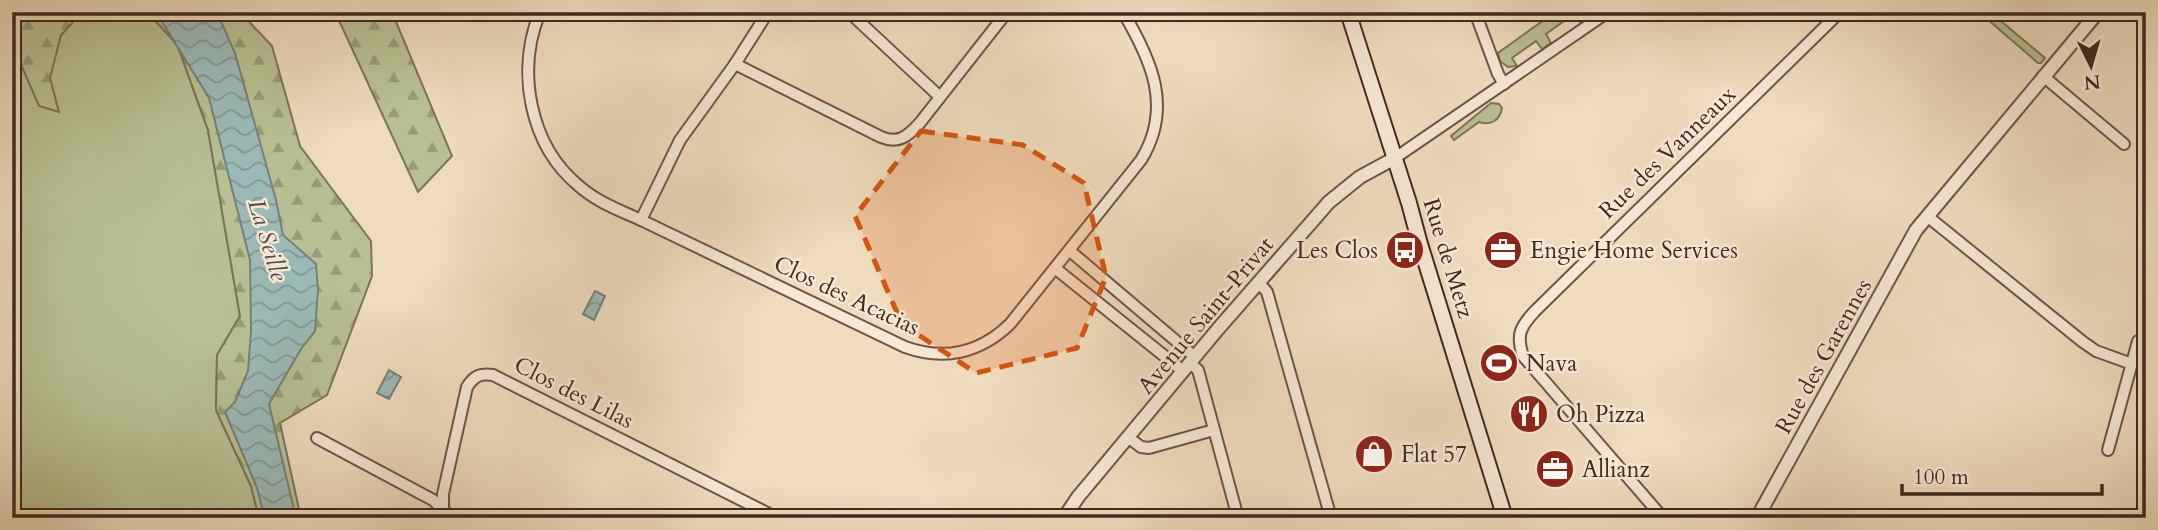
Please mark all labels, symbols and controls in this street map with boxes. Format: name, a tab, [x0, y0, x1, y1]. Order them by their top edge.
north arrow	[2056, 32, 2126, 102]
text: N	[2083, 68, 2102, 96]
street label: Rue des Vanneaux	[1592, 79, 1743, 226]
street label: Rue de Metz	[1416, 194, 1481, 322]
water label: La Seille	[239, 195, 296, 286]
bus stop icon: Les Clos	[1384, 229, 1426, 271]
office icon: Engie Home Services	[1482, 229, 1524, 271]
street label: Avenue Saint-Privat	[1130, 230, 1280, 401]
place label: Les Clos	[1296, 235, 1378, 266]
place label: Engie Home Services	[1530, 235, 1738, 266]
street label: Clos des Acacias	[769, 248, 925, 343]
street label: Rue des Garennes	[1768, 273, 1879, 439]
sports icon: Nava	[1478, 342, 1520, 384]
place label: Nava	[1526, 348, 1577, 379]
street label: Clos des Lilas	[509, 349, 639, 436]
restaurant icon: Oh Pizza	[1508, 393, 1550, 435]
place label: Oh Pizza	[1556, 399, 1645, 430]
shop icon: Flat 57	[1353, 433, 1395, 475]
place label: Flat 57	[1401, 439, 1467, 470]
office icon: Allianz	[1534, 448, 1576, 490]
scale bar	[1902, 453, 2102, 497]
place label: Allianz	[1582, 454, 1650, 485]
text: 100 m	[1913, 463, 1969, 492]

